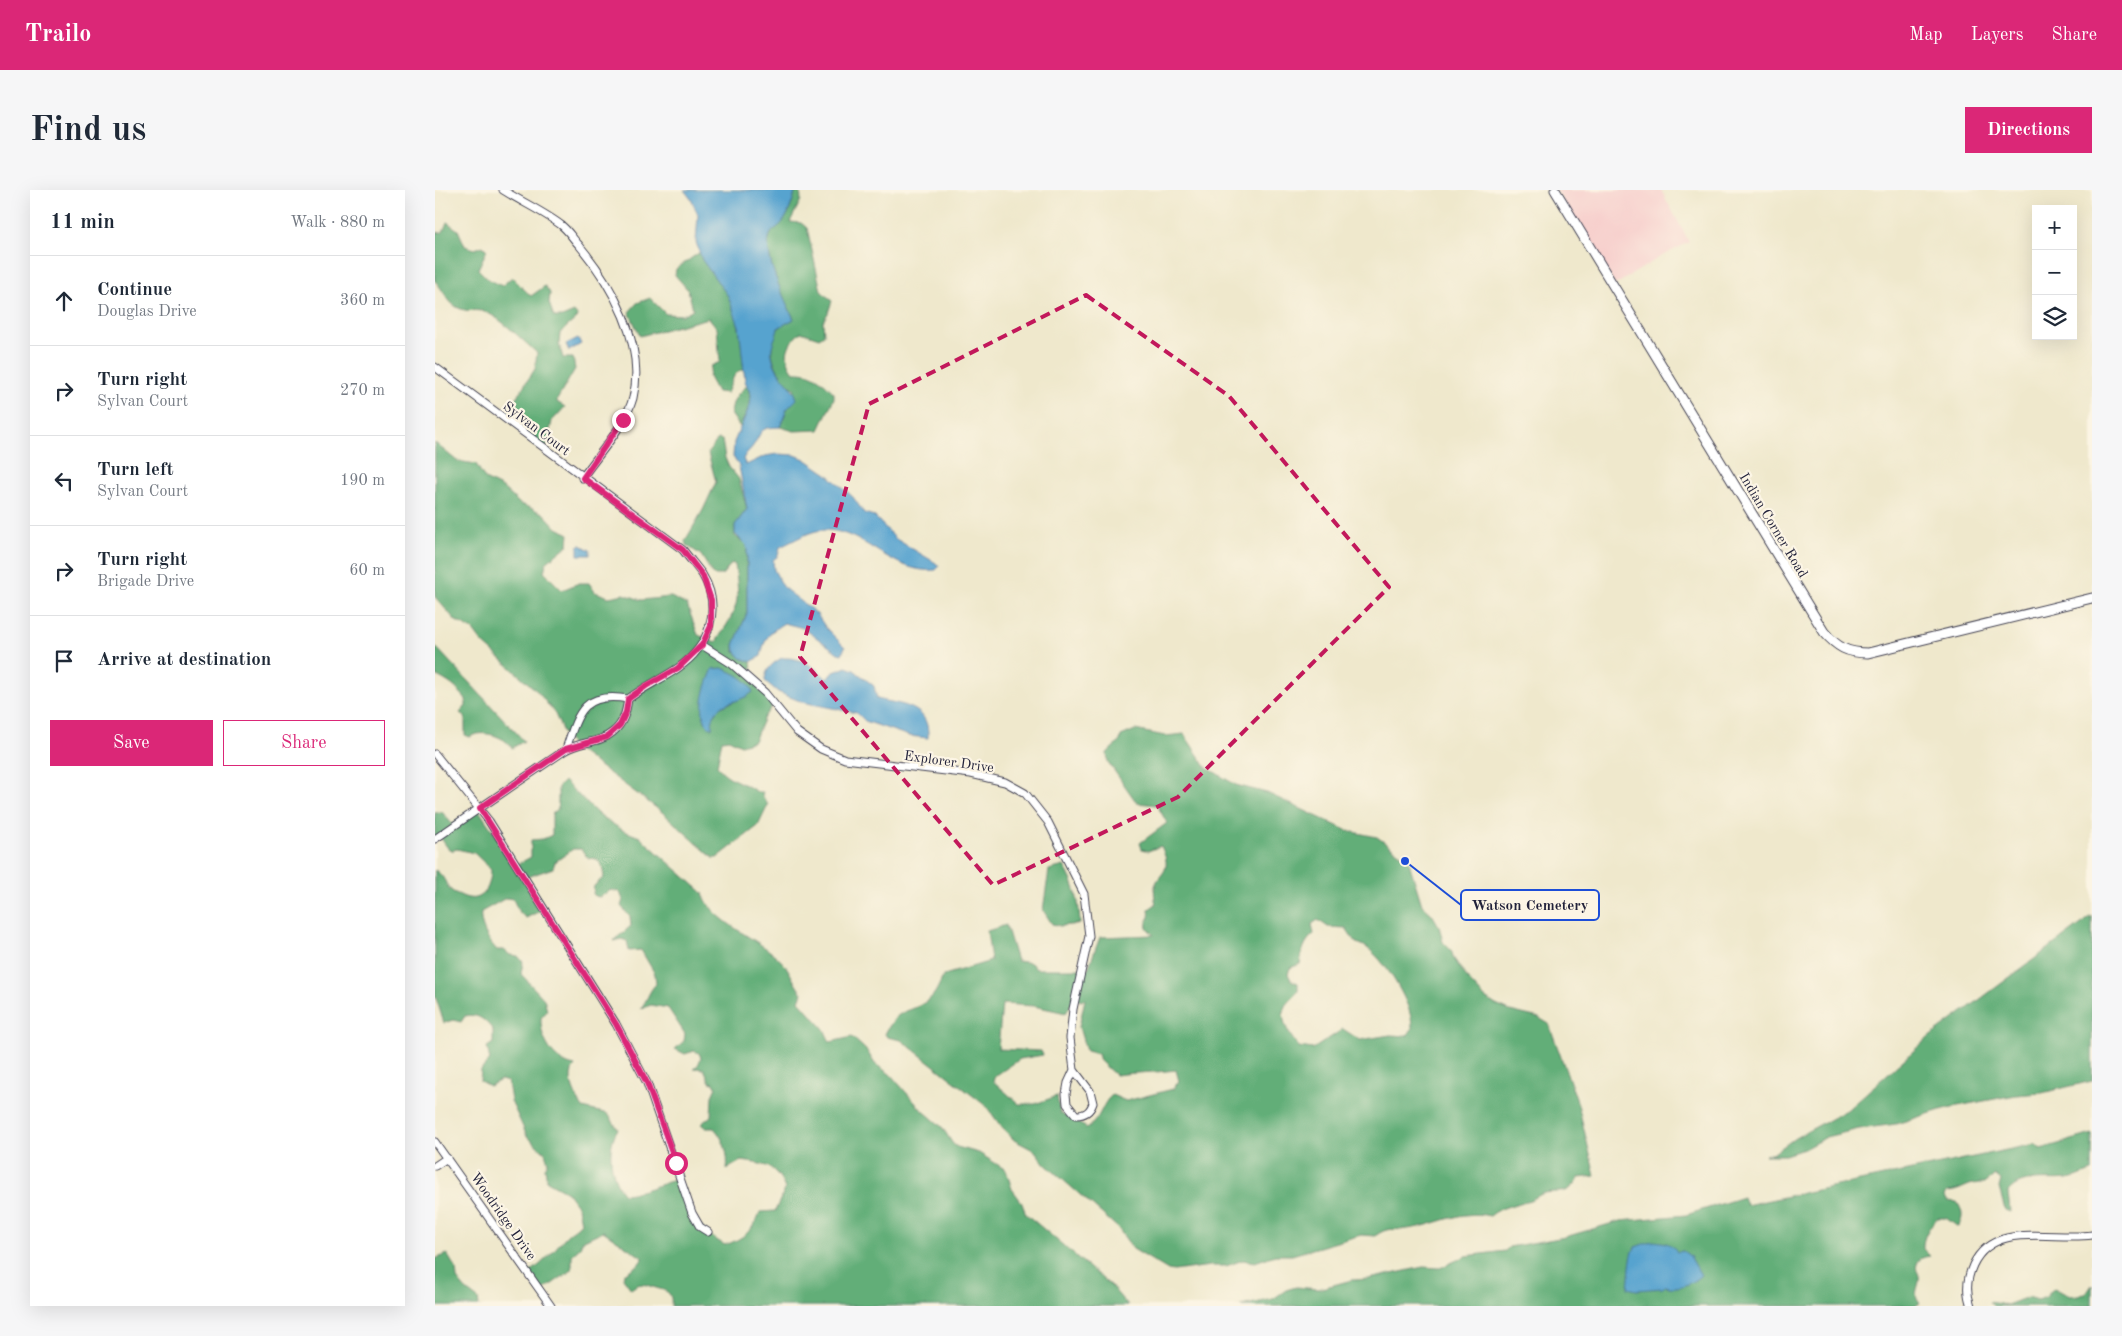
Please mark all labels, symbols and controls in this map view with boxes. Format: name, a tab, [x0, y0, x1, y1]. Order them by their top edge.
text: Trailo	[25, 23, 91, 47]
text: Map	[1909, 26, 1943, 44]
text: Layers	[1971, 26, 2023, 44]
text: Share	[2051, 26, 2097, 44]
button: Directions	[1965, 107, 2092, 153]
text: Find us	[30, 113, 146, 148]
map controls	[2032, 205, 2077, 340]
button: +	[2032, 205, 2077, 250]
text: 11 min	[50, 212, 115, 233]
text: Walk · 880 m	[290, 215, 385, 231]
button: −	[2032, 250, 2077, 295]
text: Continue	[97, 281, 172, 300]
icon: ahead	[50, 287, 78, 315]
text: 360 m	[340, 293, 385, 309]
button: layers	[2032, 295, 2077, 340]
text: Douglas Drive	[97, 304, 197, 320]
text: Turn right	[97, 371, 187, 390]
icon: right	[50, 377, 78, 405]
text: 270 m	[340, 383, 385, 399]
text: Sylvan Court	[97, 394, 188, 410]
street label: Sylvan Court	[500, 399, 573, 458]
route end	[612, 409, 635, 432]
text: Turn left	[97, 461, 174, 480]
icon: left	[50, 467, 78, 495]
street label: Indian Corner Road	[1736, 471, 1810, 580]
text: 190 m	[340, 473, 385, 489]
text: Sylvan Court	[97, 484, 188, 500]
text: Turn right	[97, 551, 187, 570]
icon: right	[50, 557, 78, 585]
text: 60 m	[349, 563, 385, 579]
text: Brigade Drive	[97, 574, 194, 590]
icon: arrive	[50, 647, 78, 675]
text: Arrive at destination	[97, 651, 271, 670]
button: Save	[50, 720, 213, 766]
button: Share	[223, 720, 385, 766]
street label: Explorer Drive	[903, 749, 995, 775]
callout: Watson Cemetery	[1461, 890, 1599, 920]
text: Watson Cemetery	[1471, 899, 1589, 914]
route start	[665, 1152, 688, 1175]
street label: Woodridge Drive	[468, 1170, 539, 1263]

